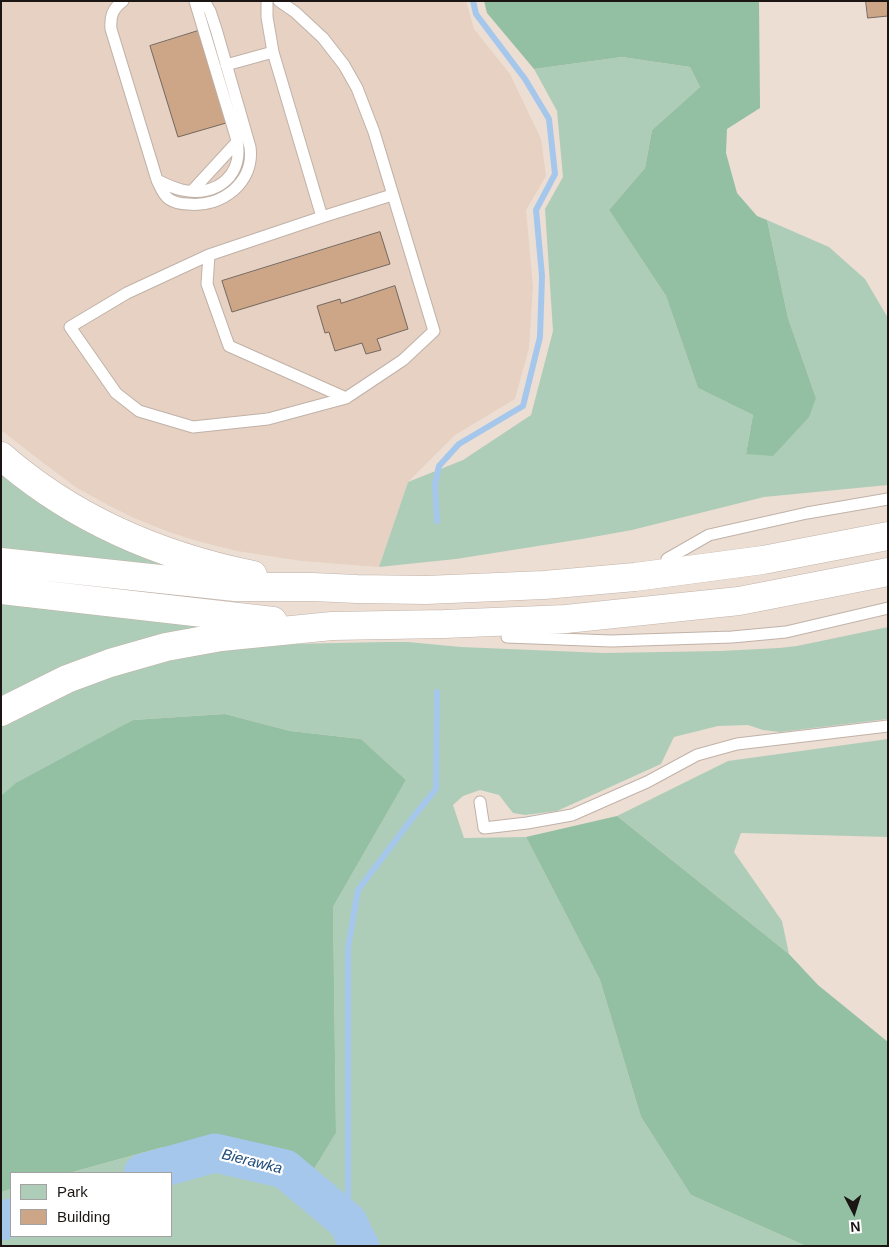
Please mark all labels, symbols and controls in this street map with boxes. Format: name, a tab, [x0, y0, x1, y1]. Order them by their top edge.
water label: Bierawka	[220, 1146, 284, 1178]
legend	[10, 1172, 172, 1237]
text: Park	[57, 1183, 88, 1200]
north arrow	[829, 1187, 879, 1237]
text: Building	[57, 1208, 110, 1225]
text: N	[850, 1219, 861, 1235]

